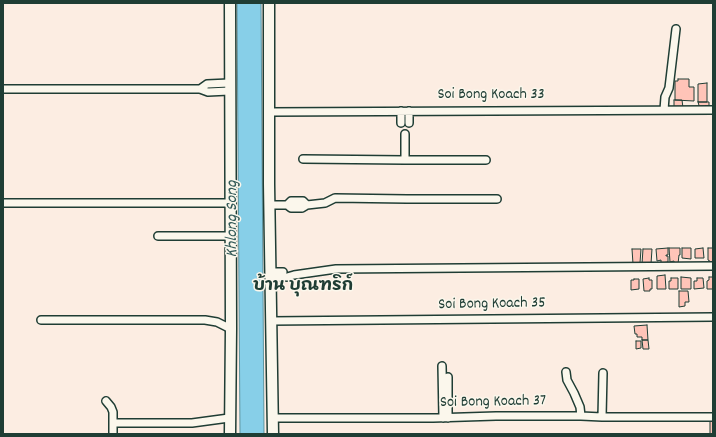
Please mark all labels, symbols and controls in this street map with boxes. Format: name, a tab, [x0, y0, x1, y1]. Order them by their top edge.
street label: Soi Bong Koach 33	[437, 86, 545, 106]
water label: Khlong Song	[224, 181, 244, 257]
district label: บ้าน บุณฑริก์	[253, 278, 353, 298]
street label: Soi Bong Koach 35	[438, 294, 546, 316]
street label: Soi Bong Koach 37	[440, 392, 546, 414]

